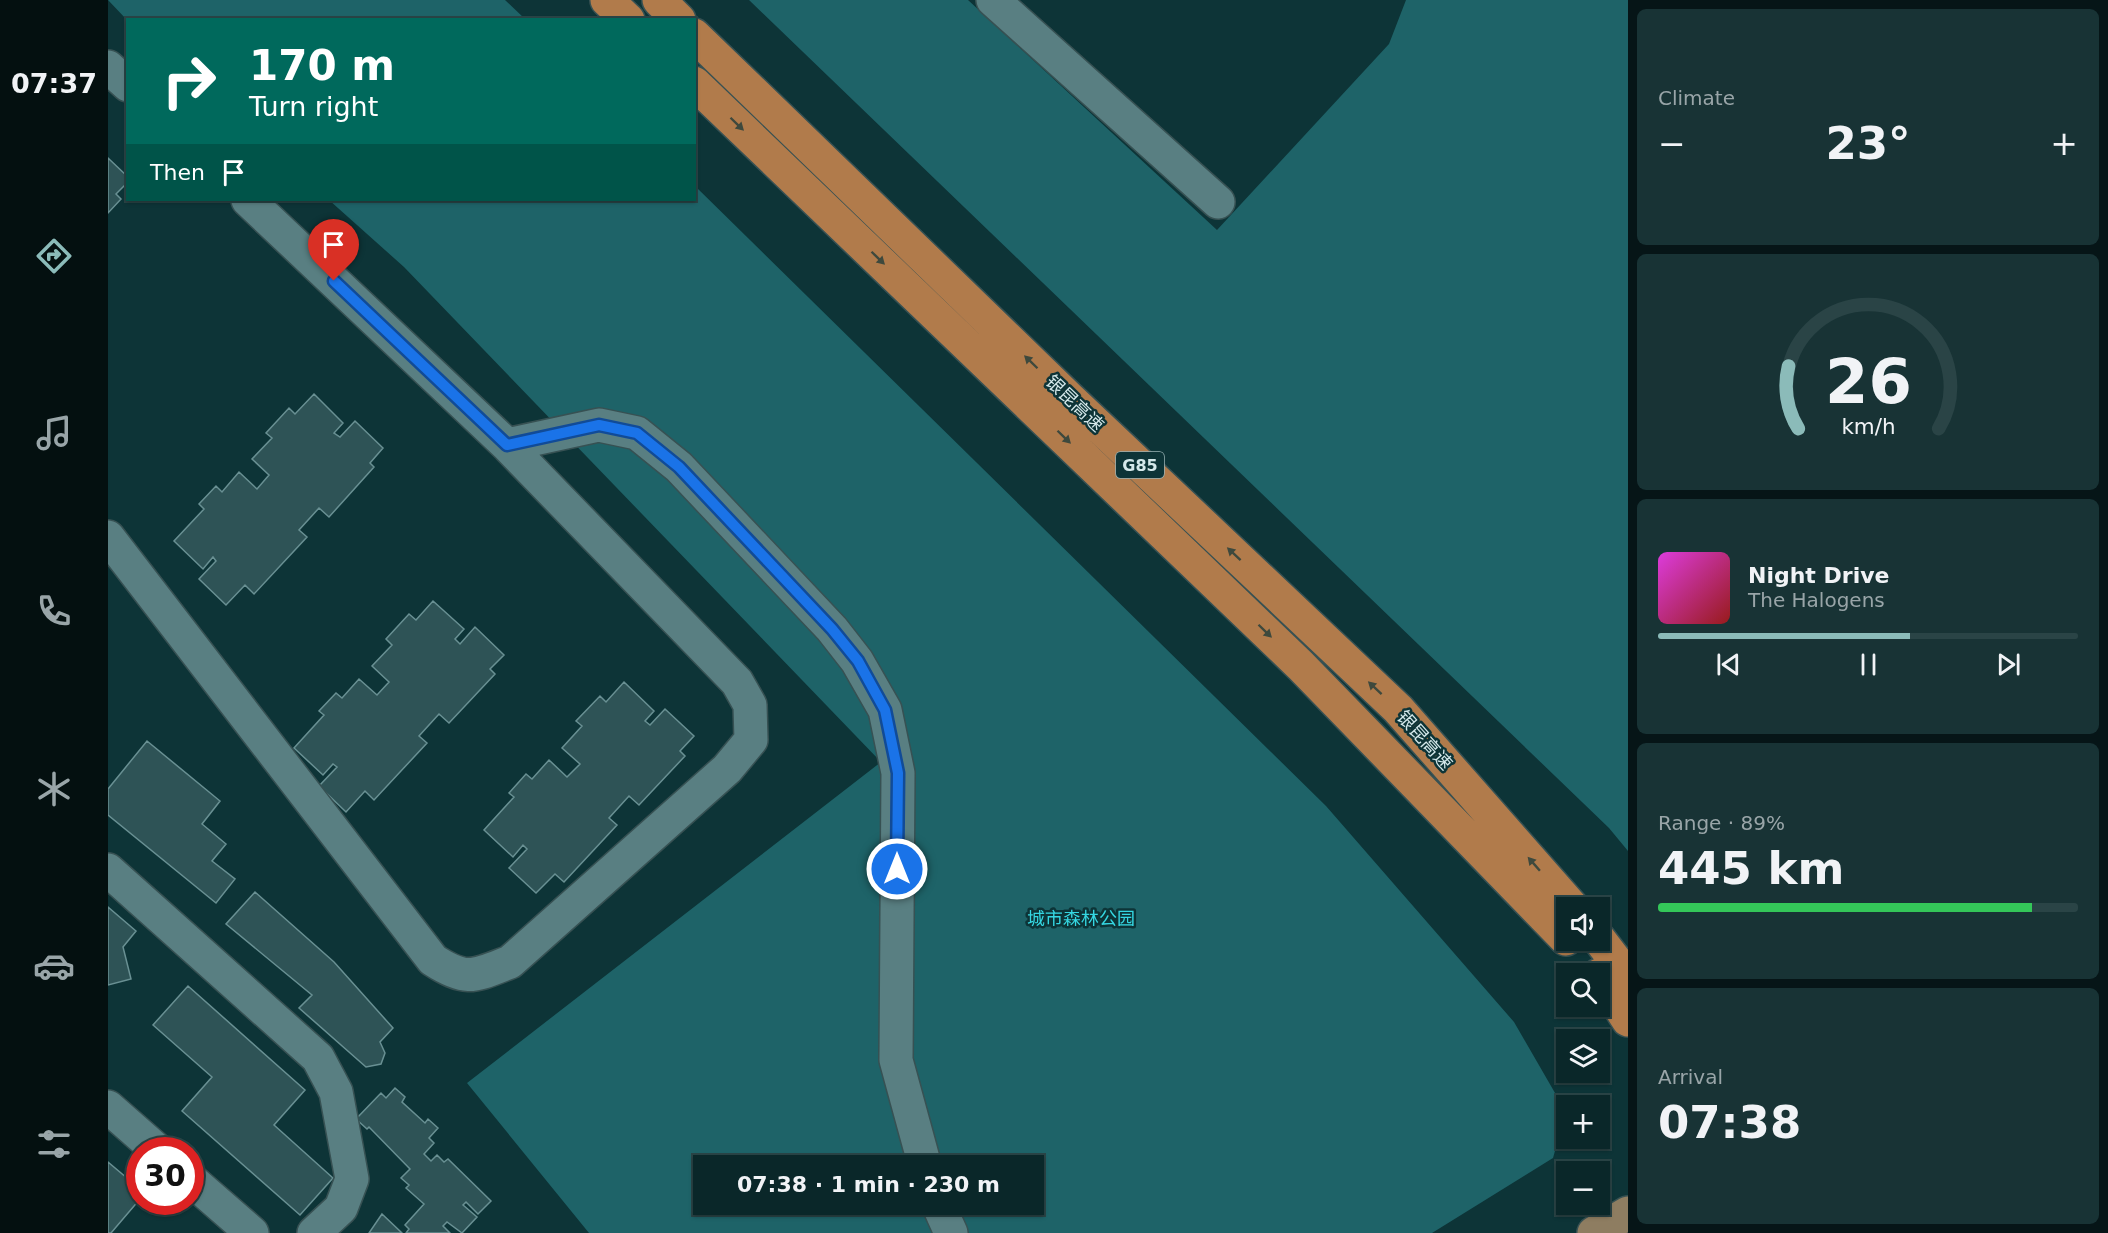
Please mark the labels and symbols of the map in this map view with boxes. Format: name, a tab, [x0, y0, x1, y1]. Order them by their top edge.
one-way arrow	[729, 116, 743, 130]
pin	[308, 219, 359, 281]
one-way arrow	[870, 251, 885, 264]
one-way arrow	[1025, 355, 1039, 369]
street label: 银昆高速	[1042, 370, 1108, 436]
one-way arrow	[1056, 430, 1070, 444]
road number: G85	[1116, 452, 1164, 478]
one-way arrow	[1226, 547, 1241, 561]
one-way arrow	[1257, 624, 1272, 638]
one-way arrow	[1369, 681, 1383, 695]
street label: 银昆高速	[1393, 706, 1457, 774]
position arrow	[865, 837, 929, 901]
one-way arrow	[1527, 856, 1541, 871]
park label: 城市森林公园	[1027, 908, 1135, 929]
speed limit sign: 30	[126, 1137, 204, 1215]

